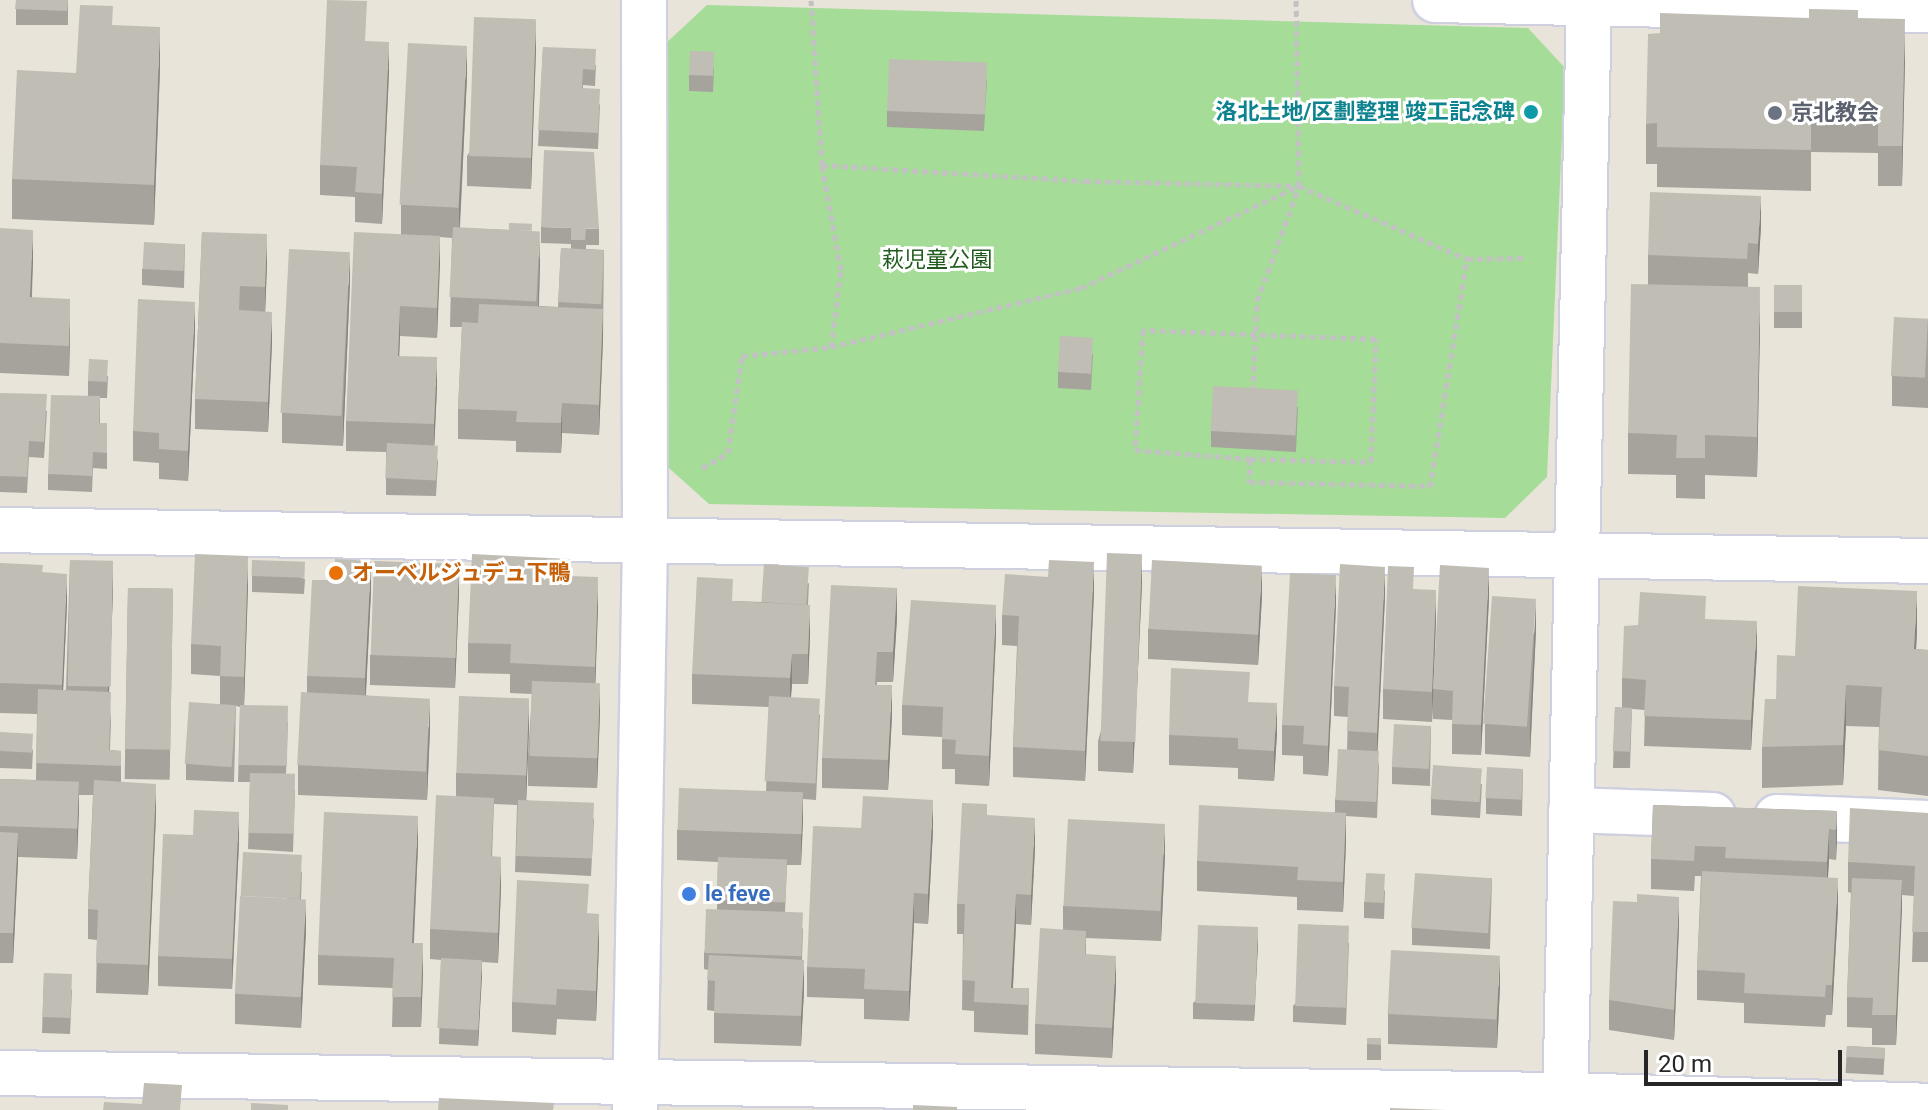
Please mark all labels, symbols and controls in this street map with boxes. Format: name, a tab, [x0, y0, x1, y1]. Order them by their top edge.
place label: 洛北土地/区劃整理 竣工記念碑	[1215, 99, 1515, 125]
place label: 京北教会	[1791, 100, 1879, 126]
marker: 洛北土地/区劃整理 竣工記念碑	[1522, 103, 1540, 121]
marker: 京北教会	[1766, 104, 1784, 122]
park label: 萩児童公園	[882, 247, 992, 273]
place label: オーベルジュデュ下鴨	[352, 560, 572, 586]
marker: オーベルジュデュ下鴨	[327, 564, 345, 582]
place label: le feve	[705, 881, 770, 907]
marker: le feve	[680, 885, 698, 903]
scale bar	[1648, 1034, 1846, 1084]
text: 20 m	[1658, 1050, 1712, 1078]

